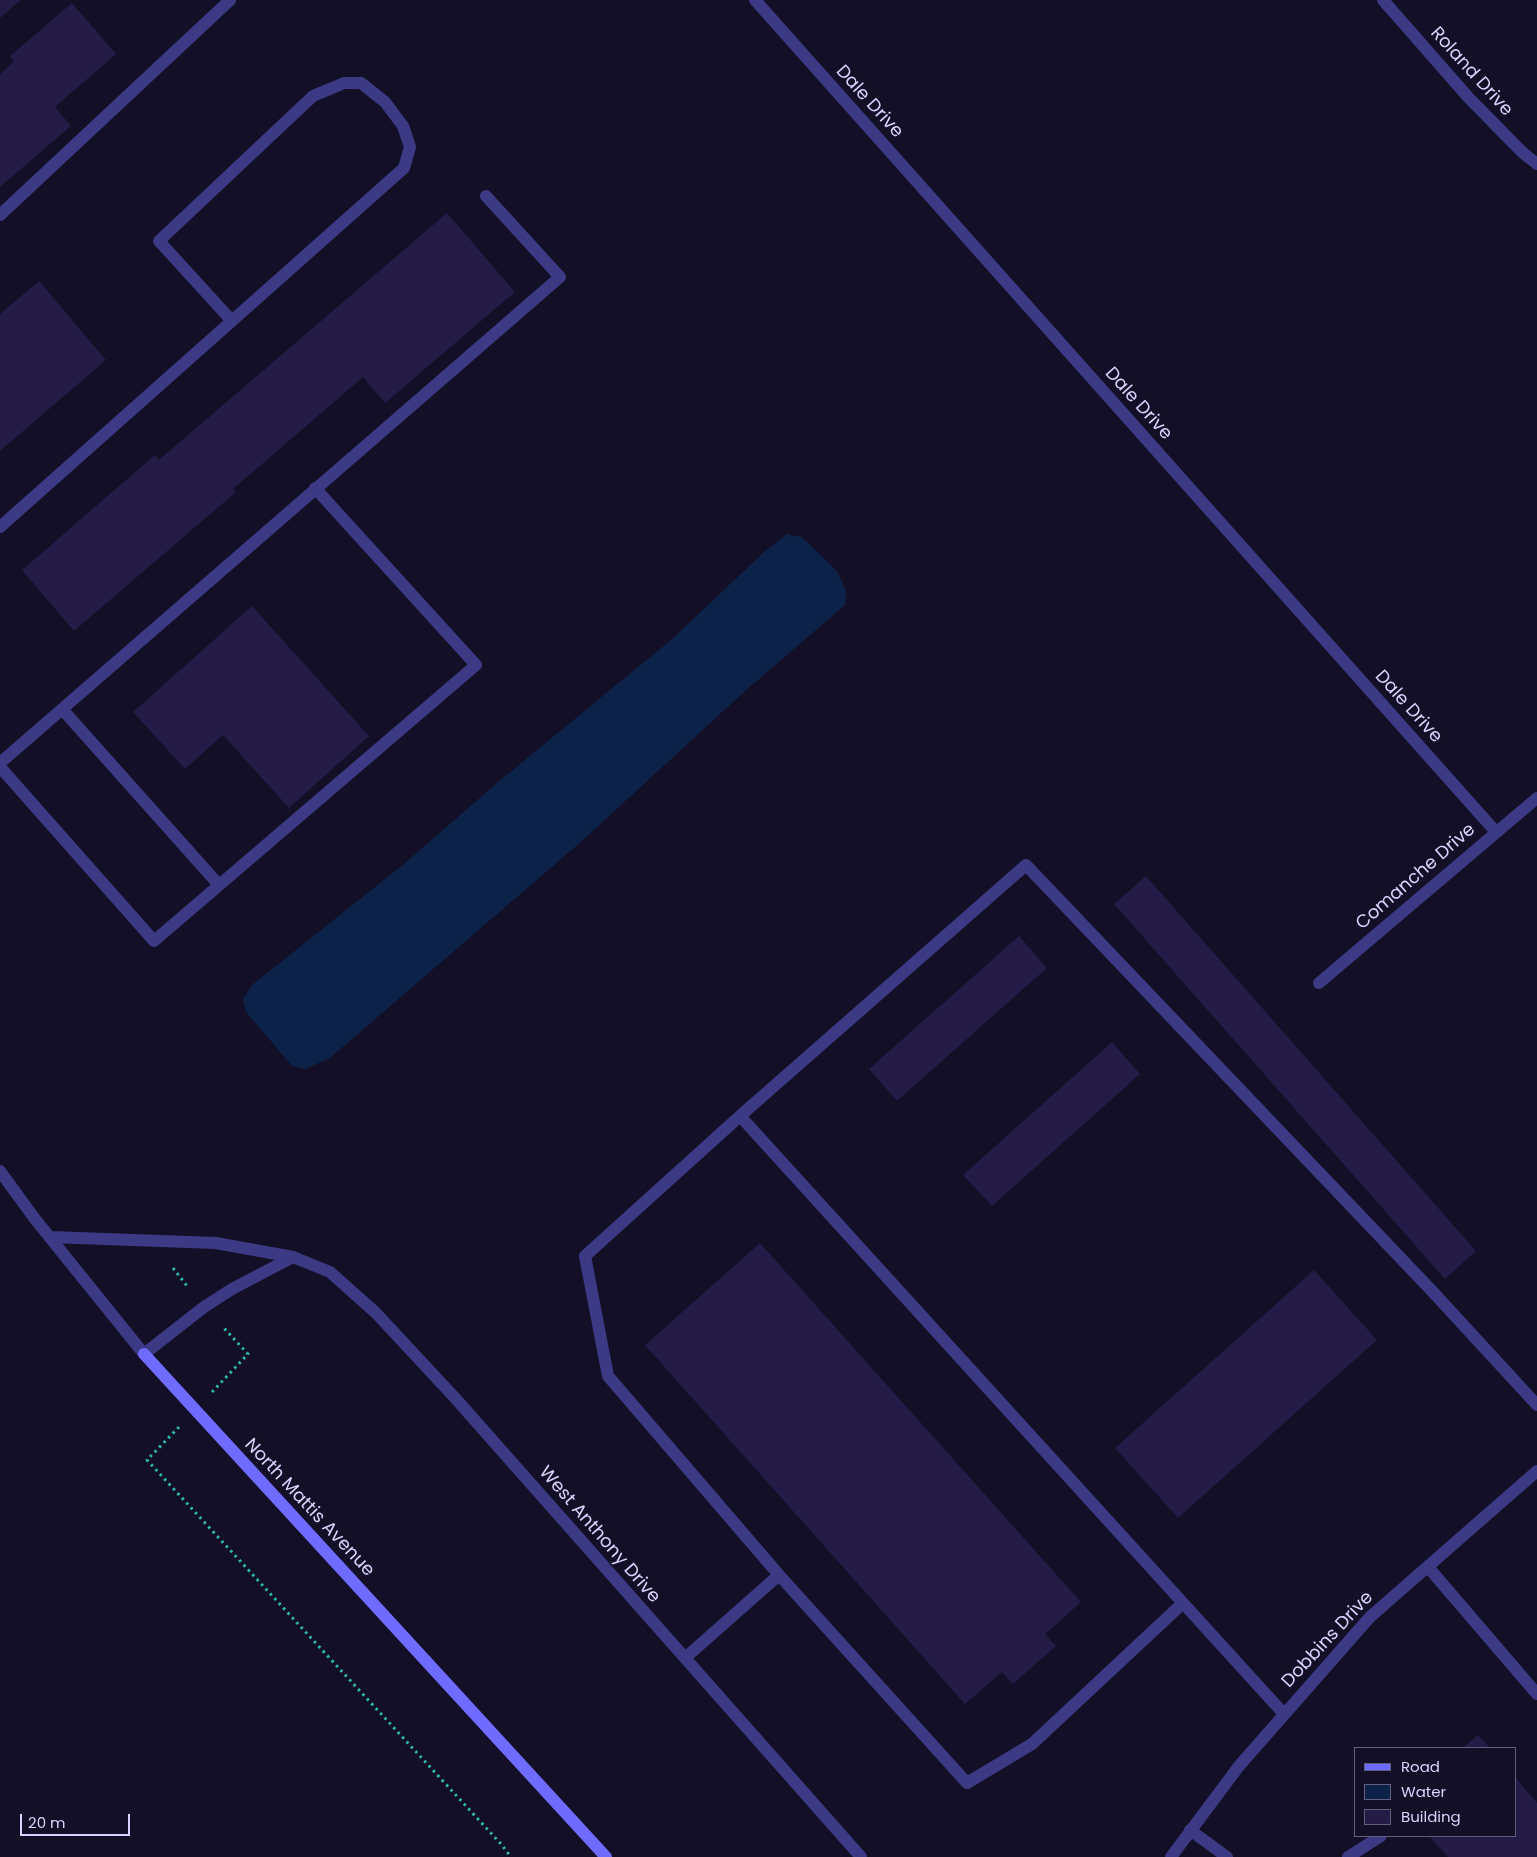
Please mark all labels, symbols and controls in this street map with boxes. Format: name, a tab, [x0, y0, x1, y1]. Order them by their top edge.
street label: Roland Drive	[1425, 23, 1517, 121]
street label: Dale Drive	[831, 61, 907, 143]
street label: Dale Drive	[1100, 363, 1176, 445]
street label: Dale Drive	[1370, 666, 1446, 748]
street label: Comanche Drive	[1352, 819, 1480, 935]
street label: North Mattis Avenue	[239, 1435, 379, 1581]
street label: West Anthony Drive	[534, 1462, 664, 1608]
street label: Dobbins Drive	[1278, 1587, 1378, 1693]
legend	[1354, 1747, 1517, 1837]
text: Road	[1401, 1756, 1440, 1777]
text: Water	[1401, 1781, 1446, 1802]
scale bar	[22, 1804, 132, 1836]
text: Building	[1401, 1806, 1461, 1827]
text: 20 m	[28, 1812, 66, 1833]

